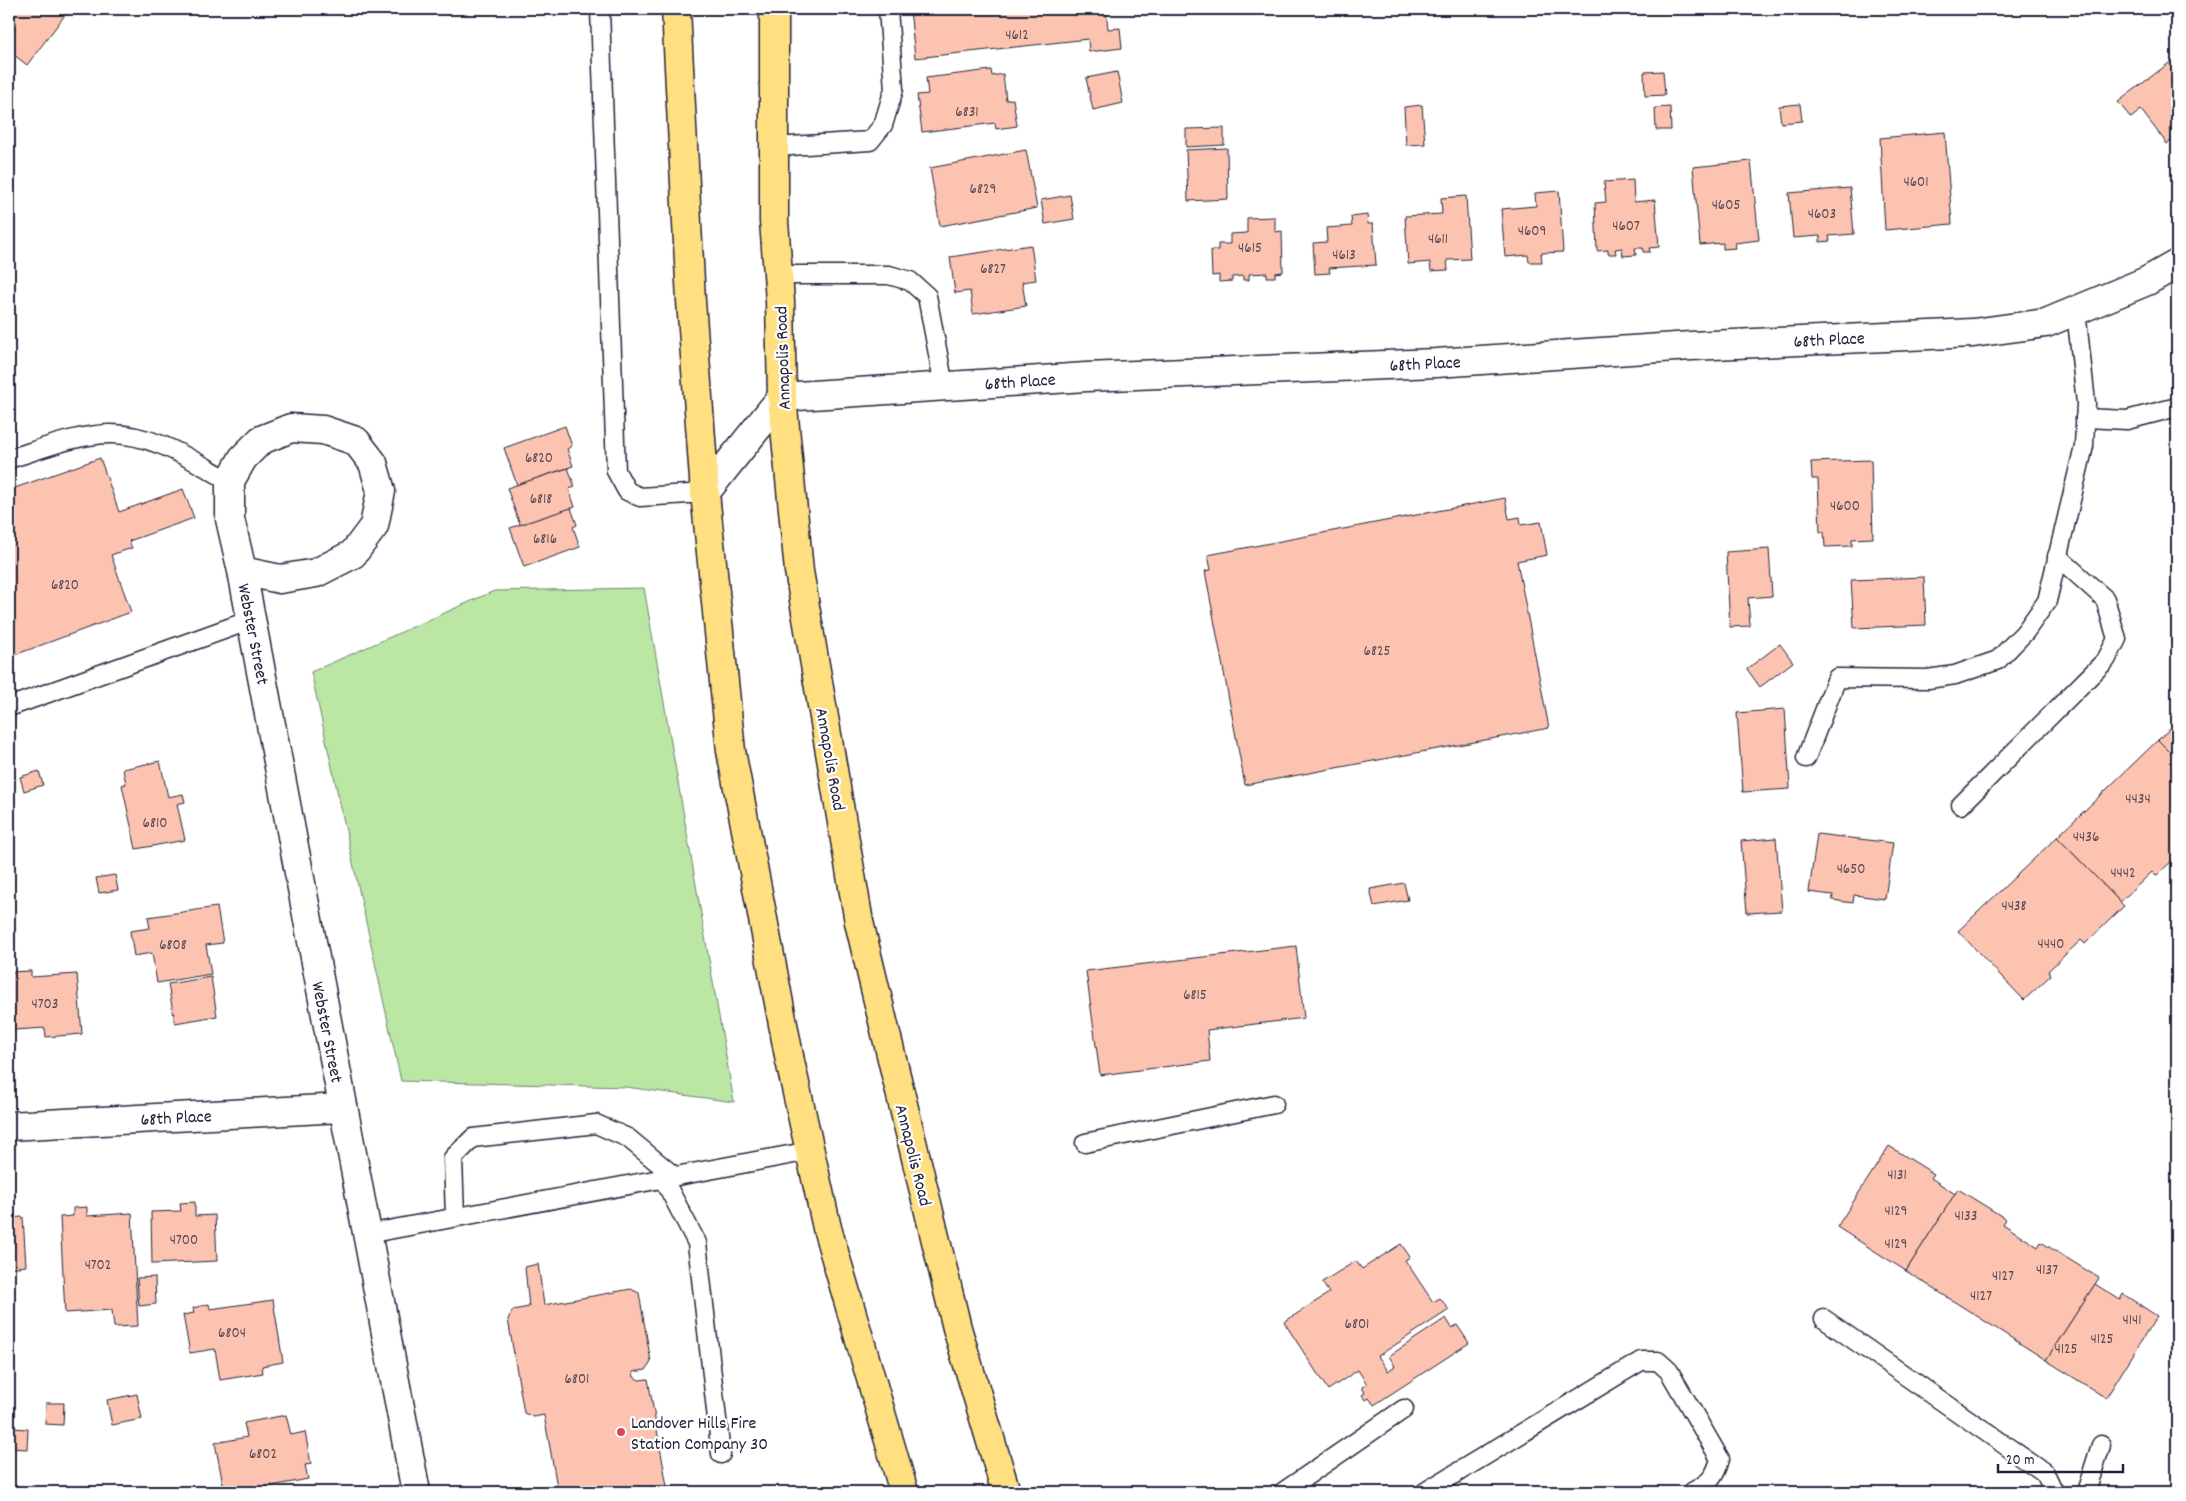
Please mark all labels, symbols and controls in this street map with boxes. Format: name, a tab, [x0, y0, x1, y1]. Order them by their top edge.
house number: 4612	[1005, 25, 1029, 47]
house number: 6831	[955, 102, 979, 124]
house number: 4601	[1903, 172, 1929, 194]
house number: 6829	[970, 179, 996, 201]
house number: 4605	[1712, 195, 1740, 217]
house number: 4603	[1808, 204, 1836, 226]
house number: 4607	[1612, 216, 1640, 238]
house number: 4609	[1518, 221, 1546, 243]
house number: 4611	[1428, 229, 1448, 251]
house number: 4615	[1238, 238, 1262, 260]
house number: 4613	[1332, 245, 1356, 267]
house number: 6827	[980, 259, 1006, 281]
street label: Annapolis Road	[770, 305, 799, 410]
street label: 68th Place	[1793, 327, 1865, 356]
street label: 68th Place	[1389, 351, 1461, 380]
street label: 68th Place	[984, 369, 1057, 398]
house number: 6820	[525, 448, 553, 470]
house number: 6818	[530, 489, 552, 511]
house number: 4600	[1830, 496, 1860, 518]
house number: 6816	[533, 529, 557, 551]
house number: 6820	[51, 575, 79, 597]
street label: Webster Street	[229, 582, 274, 688]
house number: 6825	[1364, 641, 1390, 663]
street label: Annapolis Road	[807, 706, 850, 813]
house number: 4434	[2125, 789, 2151, 811]
house number: 6810	[143, 813, 167, 835]
house number: 4436	[2073, 827, 2099, 849]
house number: 4650	[1837, 859, 1865, 881]
house number: 4442	[2110, 863, 2136, 885]
house number: 4438	[2001, 896, 2027, 918]
house number: 4440	[2038, 934, 2064, 956]
house number: 6808	[159, 935, 187, 957]
street label: Webster Street	[303, 980, 348, 1086]
house number: 6815	[1183, 985, 1207, 1007]
house number: 4703	[32, 994, 58, 1016]
street label: Annapolis Road	[887, 1102, 936, 1209]
street label: 68th Place	[140, 1105, 212, 1134]
house number: 4131	[1887, 1165, 1907, 1187]
house number: 4129	[1885, 1201, 1907, 1223]
house number: 4133	[1955, 1206, 1977, 1228]
house number: 4700	[170, 1230, 198, 1252]
house number: 4129	[1885, 1234, 1907, 1256]
house number: 4702	[85, 1255, 111, 1277]
house number: 4137	[2036, 1260, 2058, 1282]
house number: 4127	[1992, 1266, 2014, 1288]
house number: 4127	[1970, 1286, 1992, 1308]
house number: 4141	[2122, 1310, 2142, 1332]
house number: 6801	[1345, 1314, 1369, 1336]
house number: 6804	[218, 1323, 246, 1345]
house number: 4125	[2090, 1329, 2114, 1351]
house number: 4125	[2054, 1339, 2078, 1361]
house number: 6801	[565, 1369, 589, 1391]
place label: Landover Hills Fire Station Company 30	[631, 1412, 768, 1458]
marker: Landover Hills Fire Station Company 30	[615, 1426, 627, 1438]
scale bar	[1998, 1441, 2124, 1473]
house number: 6802	[249, 1444, 277, 1466]
text: 20 m	[2006, 1450, 2034, 1472]

